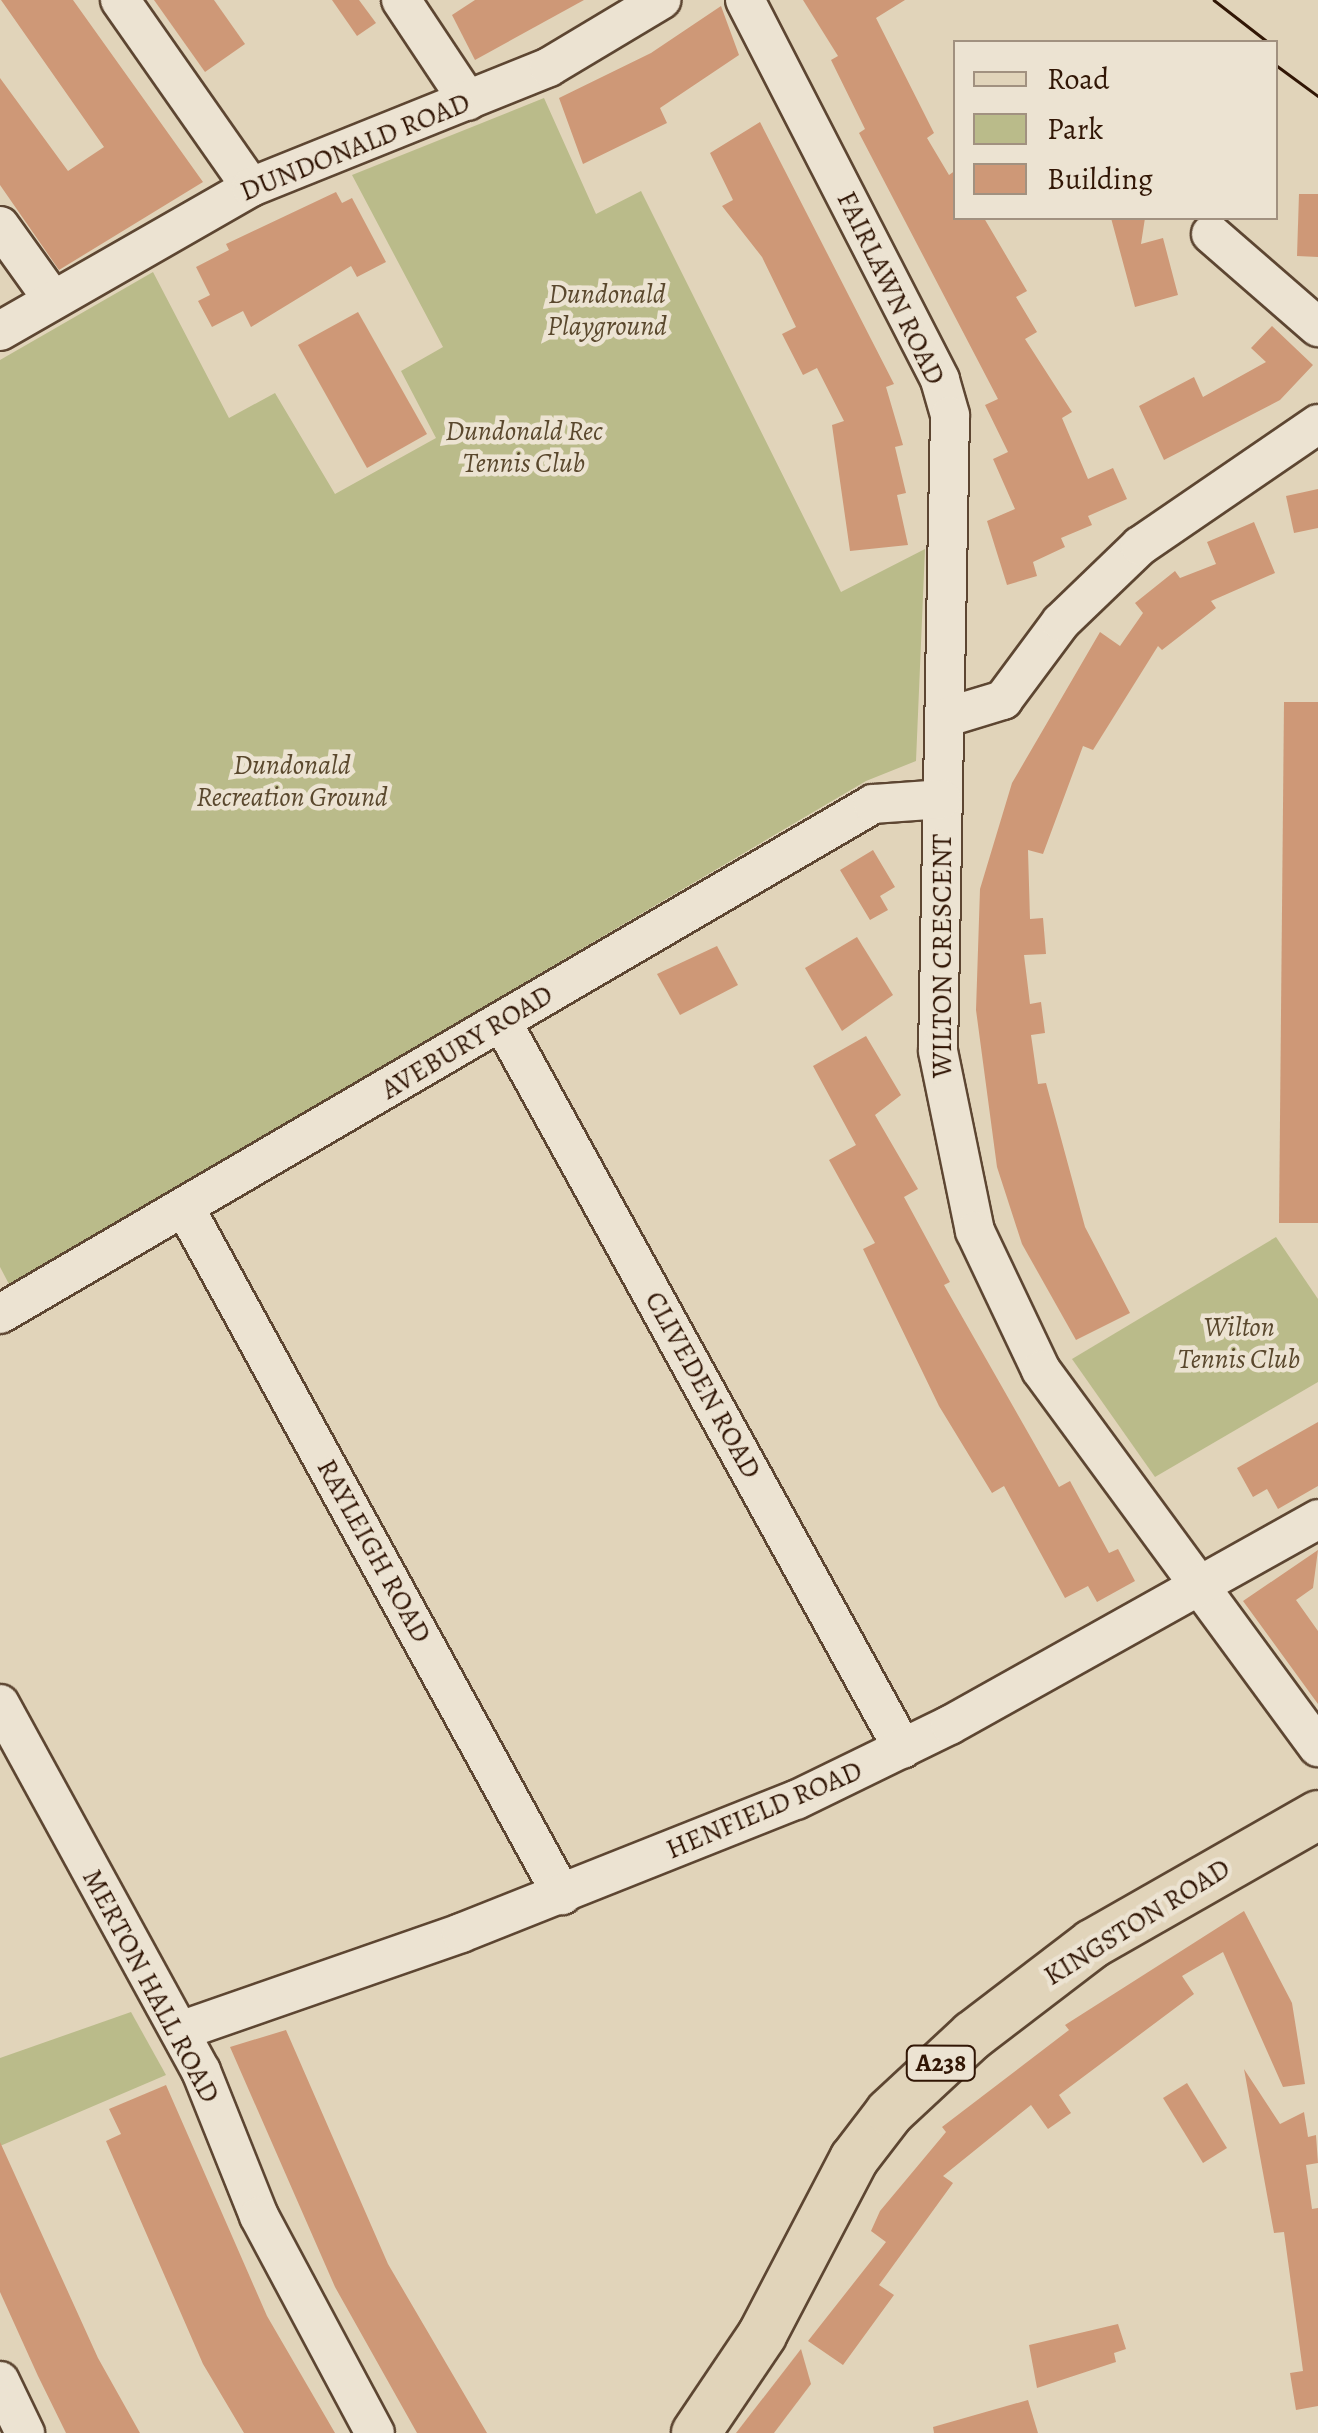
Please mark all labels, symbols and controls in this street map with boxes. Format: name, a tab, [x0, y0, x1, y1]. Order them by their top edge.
legend	[953, 40, 1278, 220]
text: Road	[1047, 59, 1109, 99]
street label: DUNDONALD ROAD	[235, 86, 475, 208]
text: Park	[1047, 109, 1103, 149]
text: Building	[1047, 159, 1153, 199]
street label: FAIRLAWN ROAD	[830, 186, 952, 390]
park label: Dundonald Playground	[547, 277, 667, 343]
park label: Dundonald Rec Tennis Club	[445, 414, 603, 480]
park label: Dundonald Recreation Ground	[196, 748, 388, 814]
street label: WILTON CRESCENT	[925, 834, 959, 1078]
street label: AVEBURY ROAD	[375, 978, 559, 1106]
street label: CLIVEDEN ROAD	[638, 1286, 768, 1484]
park label: Wilton Tennis Club	[1178, 1310, 1300, 1376]
street label: RAYLEIGH ROAD	[310, 1453, 438, 1649]
street label: HENFIELD ROAD	[661, 1754, 867, 1866]
street label: KINGSTON ROAD	[1038, 1851, 1236, 1993]
street label: MERTON HALL ROAD	[75, 1863, 227, 2109]
road number: A238	[904, 2043, 978, 2083]

